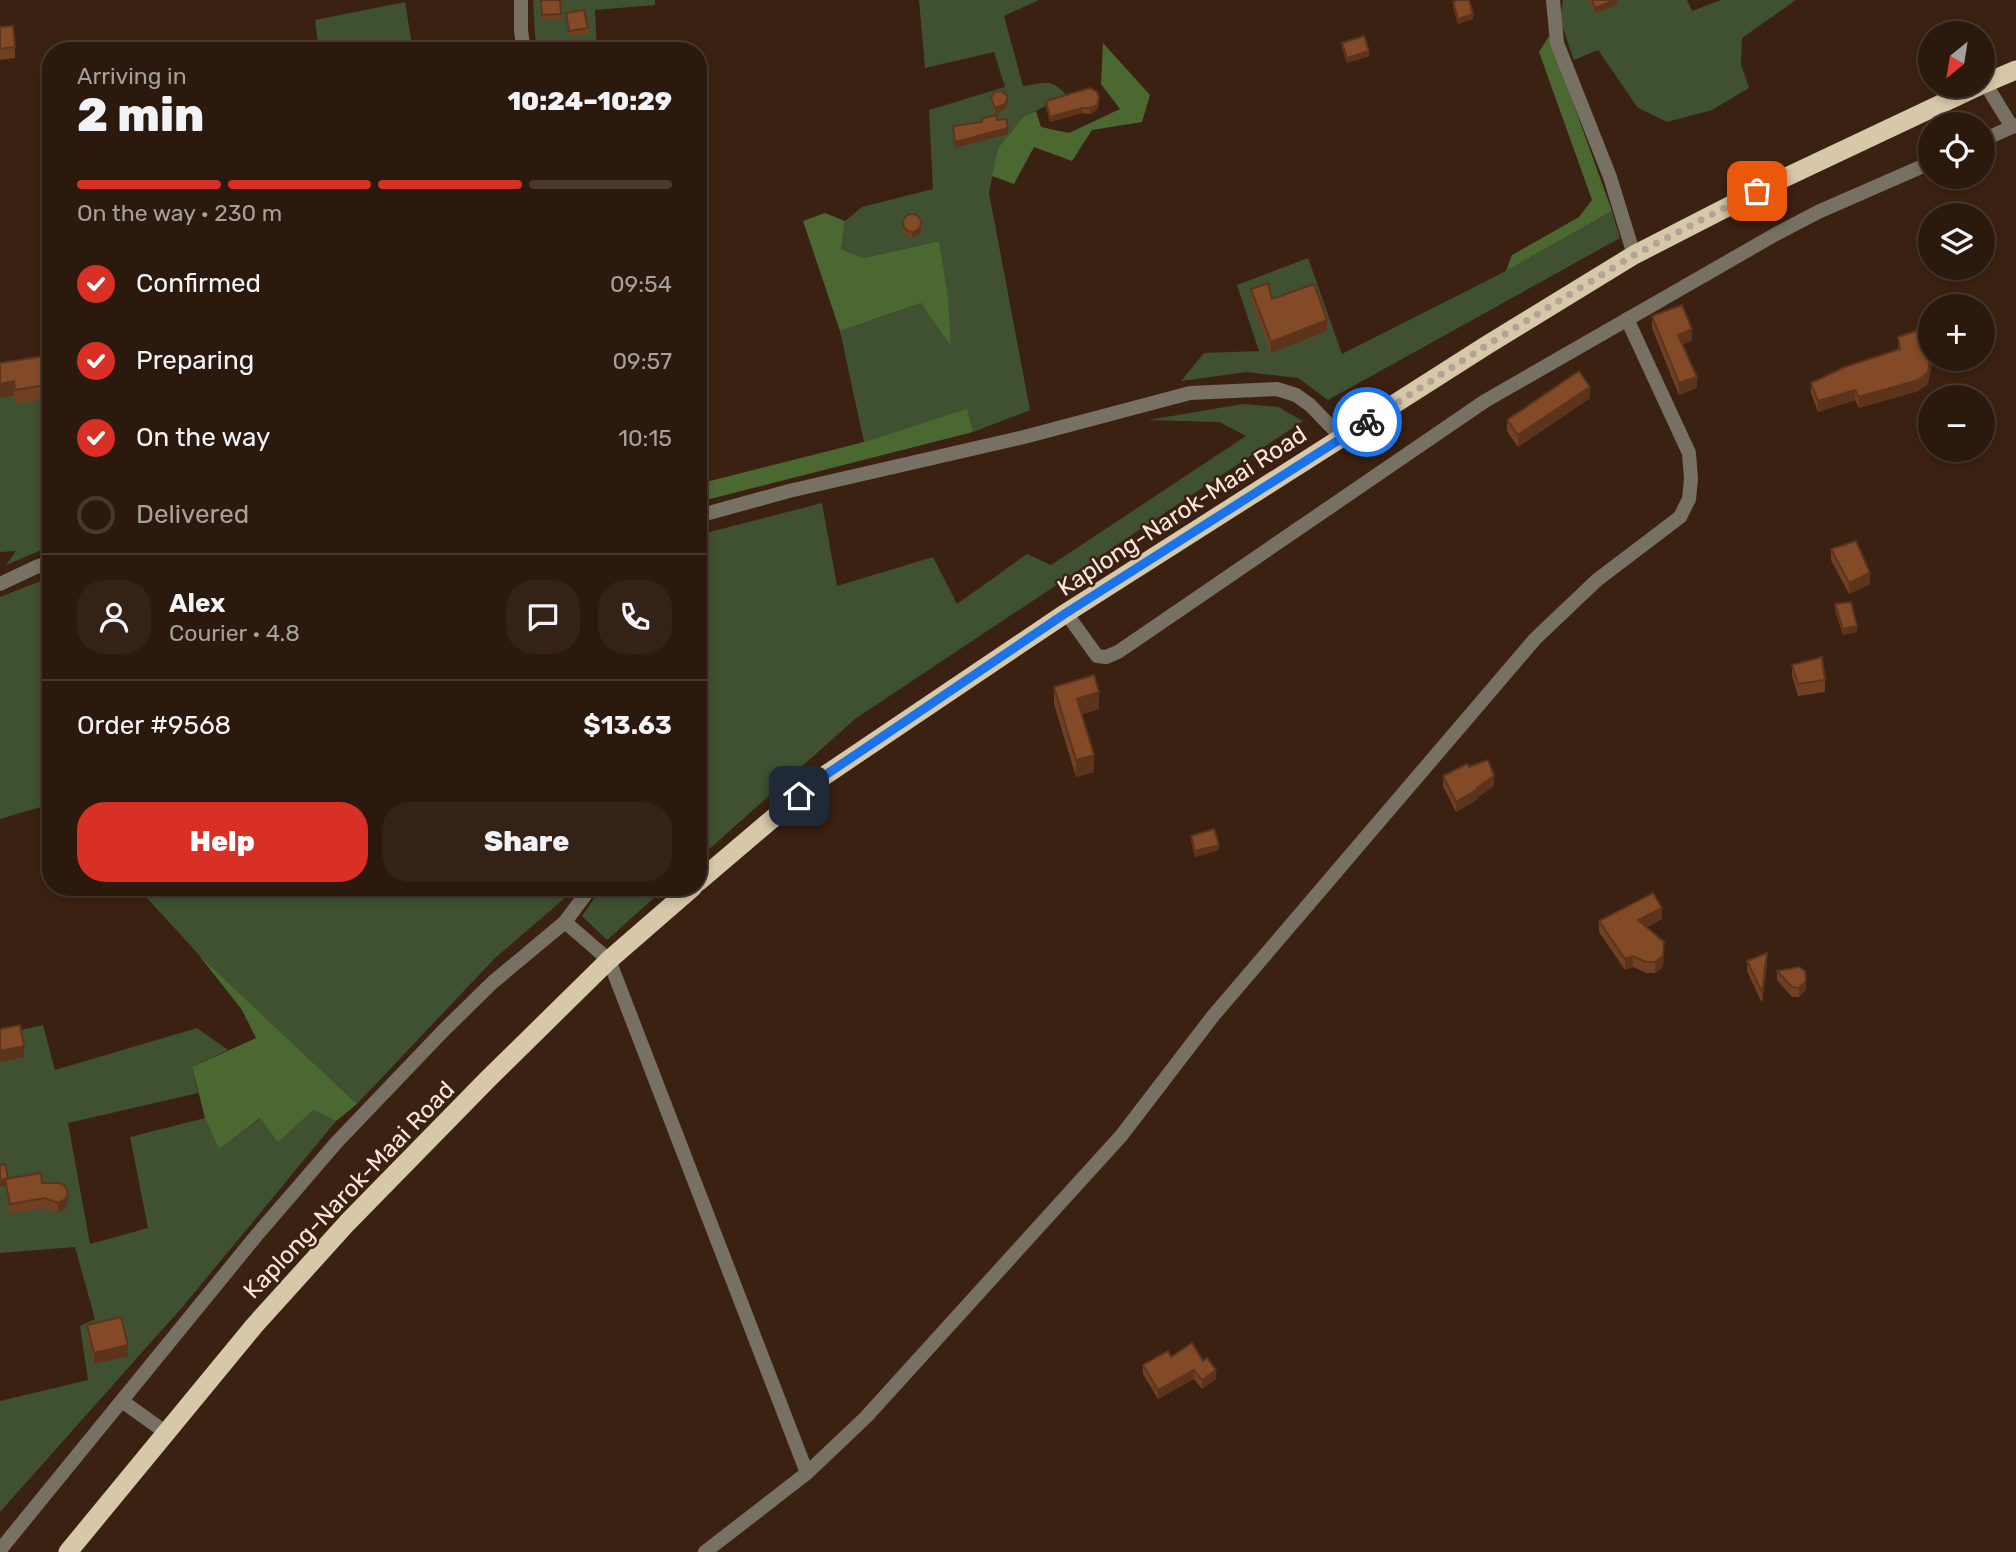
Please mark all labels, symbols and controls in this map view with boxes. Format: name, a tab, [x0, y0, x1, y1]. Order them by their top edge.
north arrow	[1918, 21, 1995, 98]
map controls	[1918, 21, 1995, 462]
text: Arriving in	[77, 62, 187, 90]
text: 10:24–10:29	[507, 86, 672, 117]
text: 2 min	[77, 88, 204, 143]
button: locate	[1918, 112, 1995, 189]
pin	[1727, 161, 1787, 221]
icon: bag	[1738, 172, 1776, 210]
text: On the way · 230 m	[77, 199, 282, 227]
button: layers	[1918, 203, 1995, 280]
icon: check	[77, 265, 115, 303]
text: Confirmed	[136, 268, 261, 299]
text: 09:54	[610, 270, 672, 298]
button: +	[1918, 294, 1995, 371]
icon: check	[77, 342, 115, 380]
text: Preparing	[136, 345, 254, 376]
text: 09:57	[612, 347, 672, 375]
button: −	[1918, 385, 1995, 462]
courier	[1332, 387, 1402, 457]
icon: bike	[1348, 403, 1386, 441]
icon: check	[77, 419, 115, 457]
street label: Kaplong-Narok-Maai Road	[1052, 420, 1312, 602]
text: On the way	[136, 422, 270, 453]
text: 10:15	[618, 424, 672, 452]
text: Delivered	[136, 499, 249, 530]
button: person	[77, 580, 151, 654]
button: chat	[506, 580, 580, 654]
button: phone	[598, 580, 672, 654]
text: Alex	[169, 588, 225, 619]
text: Courier · 4.8	[169, 619, 300, 647]
text: Order #9568	[77, 710, 231, 741]
text: $13.63	[583, 710, 672, 741]
pin	[769, 766, 829, 826]
icon: home	[780, 777, 818, 815]
button: Help	[77, 802, 368, 882]
button: Share	[382, 802, 672, 882]
street label: Kaplong-Narok-Maai Road	[238, 1076, 460, 1304]

